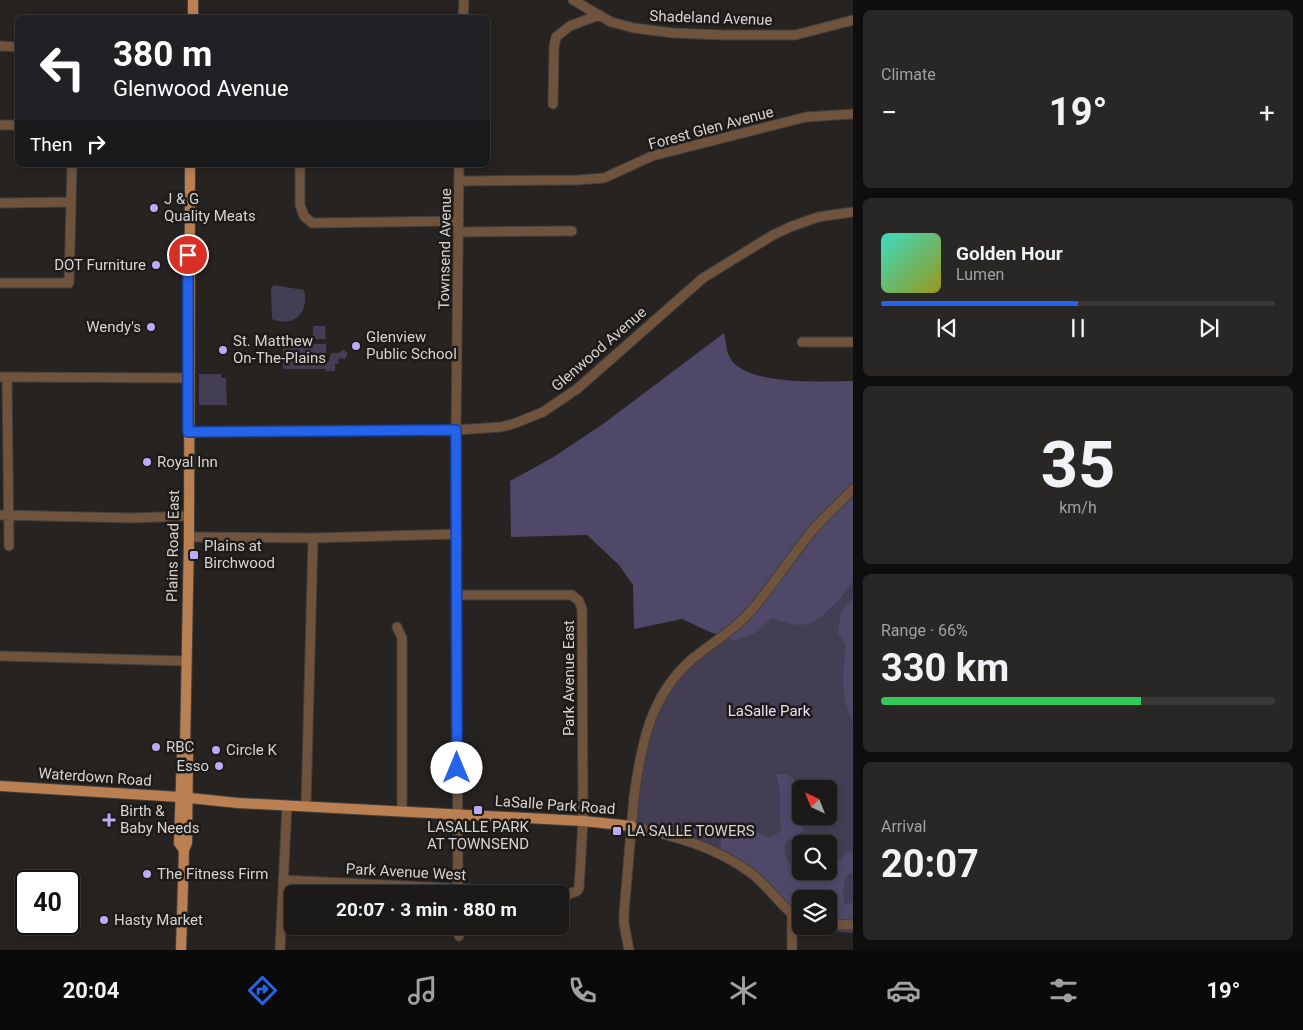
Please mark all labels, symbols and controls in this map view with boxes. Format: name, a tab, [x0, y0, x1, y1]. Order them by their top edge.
street label: Shadeland Avenue	[649, 7, 773, 29]
text: 380 m	[113, 34, 212, 75]
icon: left	[30, 35, 95, 100]
text: Climate	[881, 65, 936, 84]
text: Glenwood Avenue	[113, 76, 289, 101]
text: 19°	[1049, 90, 1107, 134]
text: −	[881, 96, 897, 129]
text: +	[1259, 96, 1275, 129]
street label: Forest Glen Avenue	[646, 103, 776, 153]
icon: right	[82, 130, 110, 158]
text: Then	[30, 133, 72, 156]
street label: Townsend Avenue	[435, 188, 455, 310]
place label: J & G Quality Meats	[164, 190, 256, 225]
marker: J & G Quality Meats	[148, 202, 160, 214]
pin	[167, 234, 209, 276]
icon: arrive	[174, 241, 202, 269]
text: Golden Hour	[956, 242, 1063, 265]
place label: DOT Furniture	[54, 256, 146, 274]
marker: DOT Furniture	[150, 259, 162, 271]
text: Lumen	[956, 265, 1004, 284]
street label: Glenwood Avenue	[548, 303, 650, 395]
icon: previous	[933, 314, 961, 342]
icon: pause	[1064, 314, 1092, 342]
icon: next	[1195, 314, 1223, 342]
place label: Wendy's	[86, 318, 141, 336]
marker: Wendy's	[145, 321, 157, 333]
place label: Glenview Public School	[366, 328, 457, 363]
place label: St. Matthew On-The-Plains	[233, 332, 326, 367]
marker: Glenview Public School	[350, 340, 362, 352]
marker: St. Matthew On-The-Plains	[217, 344, 229, 356]
text: 35	[1041, 427, 1115, 503]
place label: Royal Inn	[157, 453, 218, 471]
marker: Royal Inn	[141, 456, 153, 468]
street label: Plains Road East	[163, 490, 183, 602]
text: km/h	[1059, 498, 1097, 517]
place label: Plains at Birchwood	[204, 537, 275, 572]
marker: Plains at Birchwood	[188, 549, 200, 561]
street label: Park Avenue East	[560, 620, 578, 736]
text: Range · 66%	[881, 621, 968, 640]
text: 330 km	[881, 646, 1009, 690]
park label: LaSalle Park	[728, 702, 811, 720]
place label: RBC	[166, 738, 195, 756]
marker: RBC	[150, 741, 162, 753]
place label: Circle K	[226, 741, 278, 759]
position arrow	[430, 741, 482, 793]
marker: Circle K	[210, 744, 222, 756]
place label: Esso	[176, 757, 209, 775]
marker: Esso	[213, 760, 225, 772]
street label: Waterdown Road	[38, 764, 152, 790]
north arrow	[792, 780, 838, 825]
map controls	[792, 780, 837, 935]
street label: LaSalle Park Road	[494, 792, 616, 818]
place label: Birth & Baby Needs	[120, 802, 199, 837]
marker: LASALLE PARK AT TOWNSEND	[472, 804, 484, 816]
marker: Birth & Baby Needs	[102, 813, 116, 827]
text: Arrival	[881, 817, 926, 836]
place label: LASALLE PARK AT TOWNSEND	[427, 818, 530, 853]
place label: LA SALLE TOWERS	[627, 822, 755, 840]
marker: LA SALLE TOWERS	[611, 825, 623, 837]
button: search	[792, 835, 837, 880]
text: 20:07	[881, 842, 979, 886]
street label: Park Avenue West	[345, 860, 467, 884]
place label: The Fitness Firm	[157, 865, 268, 883]
marker: The Fitness Firm	[141, 868, 153, 880]
speed limit sign: 40	[15, 870, 80, 935]
button: layers	[792, 890, 837, 935]
text: 20:07 · 3 min · 880 m	[336, 898, 517, 921]
place label: Hasty Market	[114, 911, 203, 929]
marker: Hasty Market	[98, 914, 110, 926]
icon: directions	[245, 973, 280, 1008]
icon: music	[405, 973, 440, 1008]
icon: phone	[565, 973, 600, 1008]
icon: climate	[726, 973, 761, 1008]
icon: car	[886, 973, 921, 1008]
icon: filters	[1046, 973, 1081, 1008]
text: 20:04	[63, 978, 119, 1003]
text: 19°	[1206, 978, 1240, 1003]

